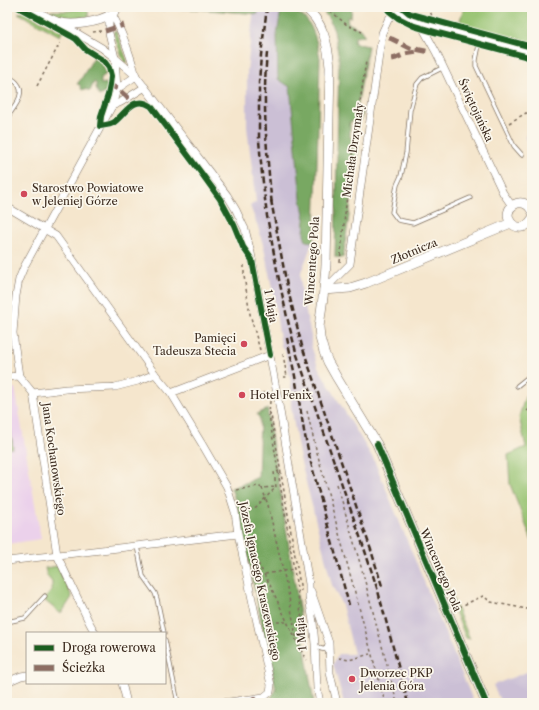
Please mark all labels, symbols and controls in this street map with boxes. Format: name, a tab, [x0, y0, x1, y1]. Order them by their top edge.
street label: Świętojańska	[455, 76, 497, 144]
street label: Michała Drzymały	[339, 101, 367, 198]
place label: Starostwo Powiatowe w Jeleniej Górze	[31, 181, 144, 208]
marker: Starostwo Powiatowe w Jeleniej Górze	[19, 189, 29, 199]
street label: Wincentego Pola	[302, 216, 322, 307]
street label: Złotnicza	[389, 235, 439, 267]
street label: 1 Maja	[261, 288, 281, 324]
place label: Pamięci Tadeusza Stecia	[153, 331, 237, 358]
marker: Pamięci Tadeusza Stecia	[239, 339, 249, 349]
place label: Hotel Fenix	[250, 388, 312, 402]
marker: Hotel Fenix	[237, 390, 247, 400]
street label: Jana Kochanowskiego	[39, 400, 69, 517]
street label: Józefa Ignacego Kraszewskiego	[236, 498, 284, 662]
street label: Wincentego Pola	[417, 525, 465, 614]
street label: 1 Maja	[293, 617, 309, 651]
legend	[26, 632, 166, 684]
text: Droga rowerowa	[62, 640, 156, 655]
text: Ścieżka	[62, 659, 106, 675]
place label: Dworzec PKP Jelenia Góra	[358, 666, 433, 693]
marker: Dworzec PKP Jelenia Góra	[347, 674, 357, 684]

